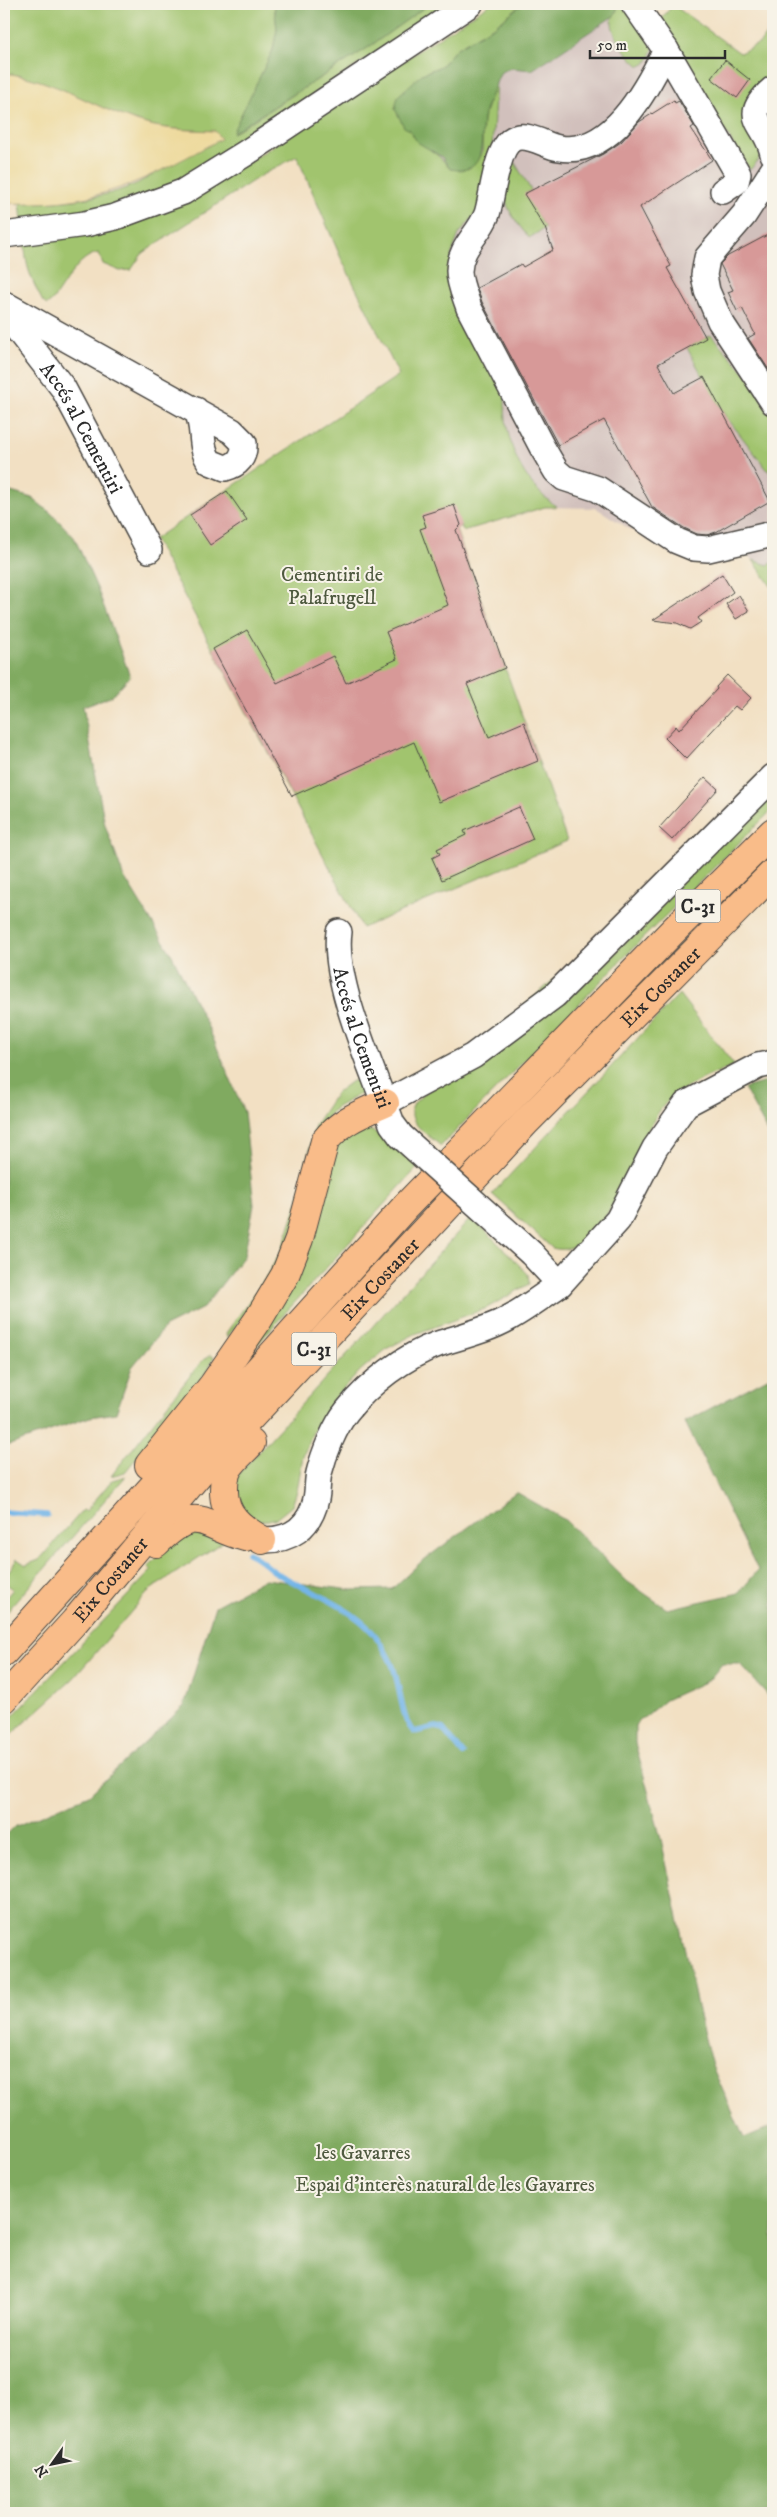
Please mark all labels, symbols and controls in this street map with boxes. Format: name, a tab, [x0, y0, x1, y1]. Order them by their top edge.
scale bar	[590, 28, 724, 60]
text: 50 m	[597, 36, 627, 55]
street label: Accés al Cementiri	[34, 358, 128, 498]
park label: Cementiri de Palafrugell	[281, 563, 383, 611]
road number: C-31	[676, 889, 720, 922]
street label: Eix Costaner	[616, 941, 707, 1033]
street label: Accés al Cementiri	[326, 965, 396, 1112]
street label: Eix Costaner	[336, 1233, 426, 1326]
road number: C-31	[292, 1332, 336, 1366]
street label: Eix Costaner	[68, 1532, 155, 1628]
park label: les Gavarres	[316, 2141, 411, 2166]
park label: Espai d'interès natural de les Gavarres	[295, 2173, 595, 2198]
north arrow	[28, 2440, 78, 2490]
text: N	[31, 2460, 53, 2480]

